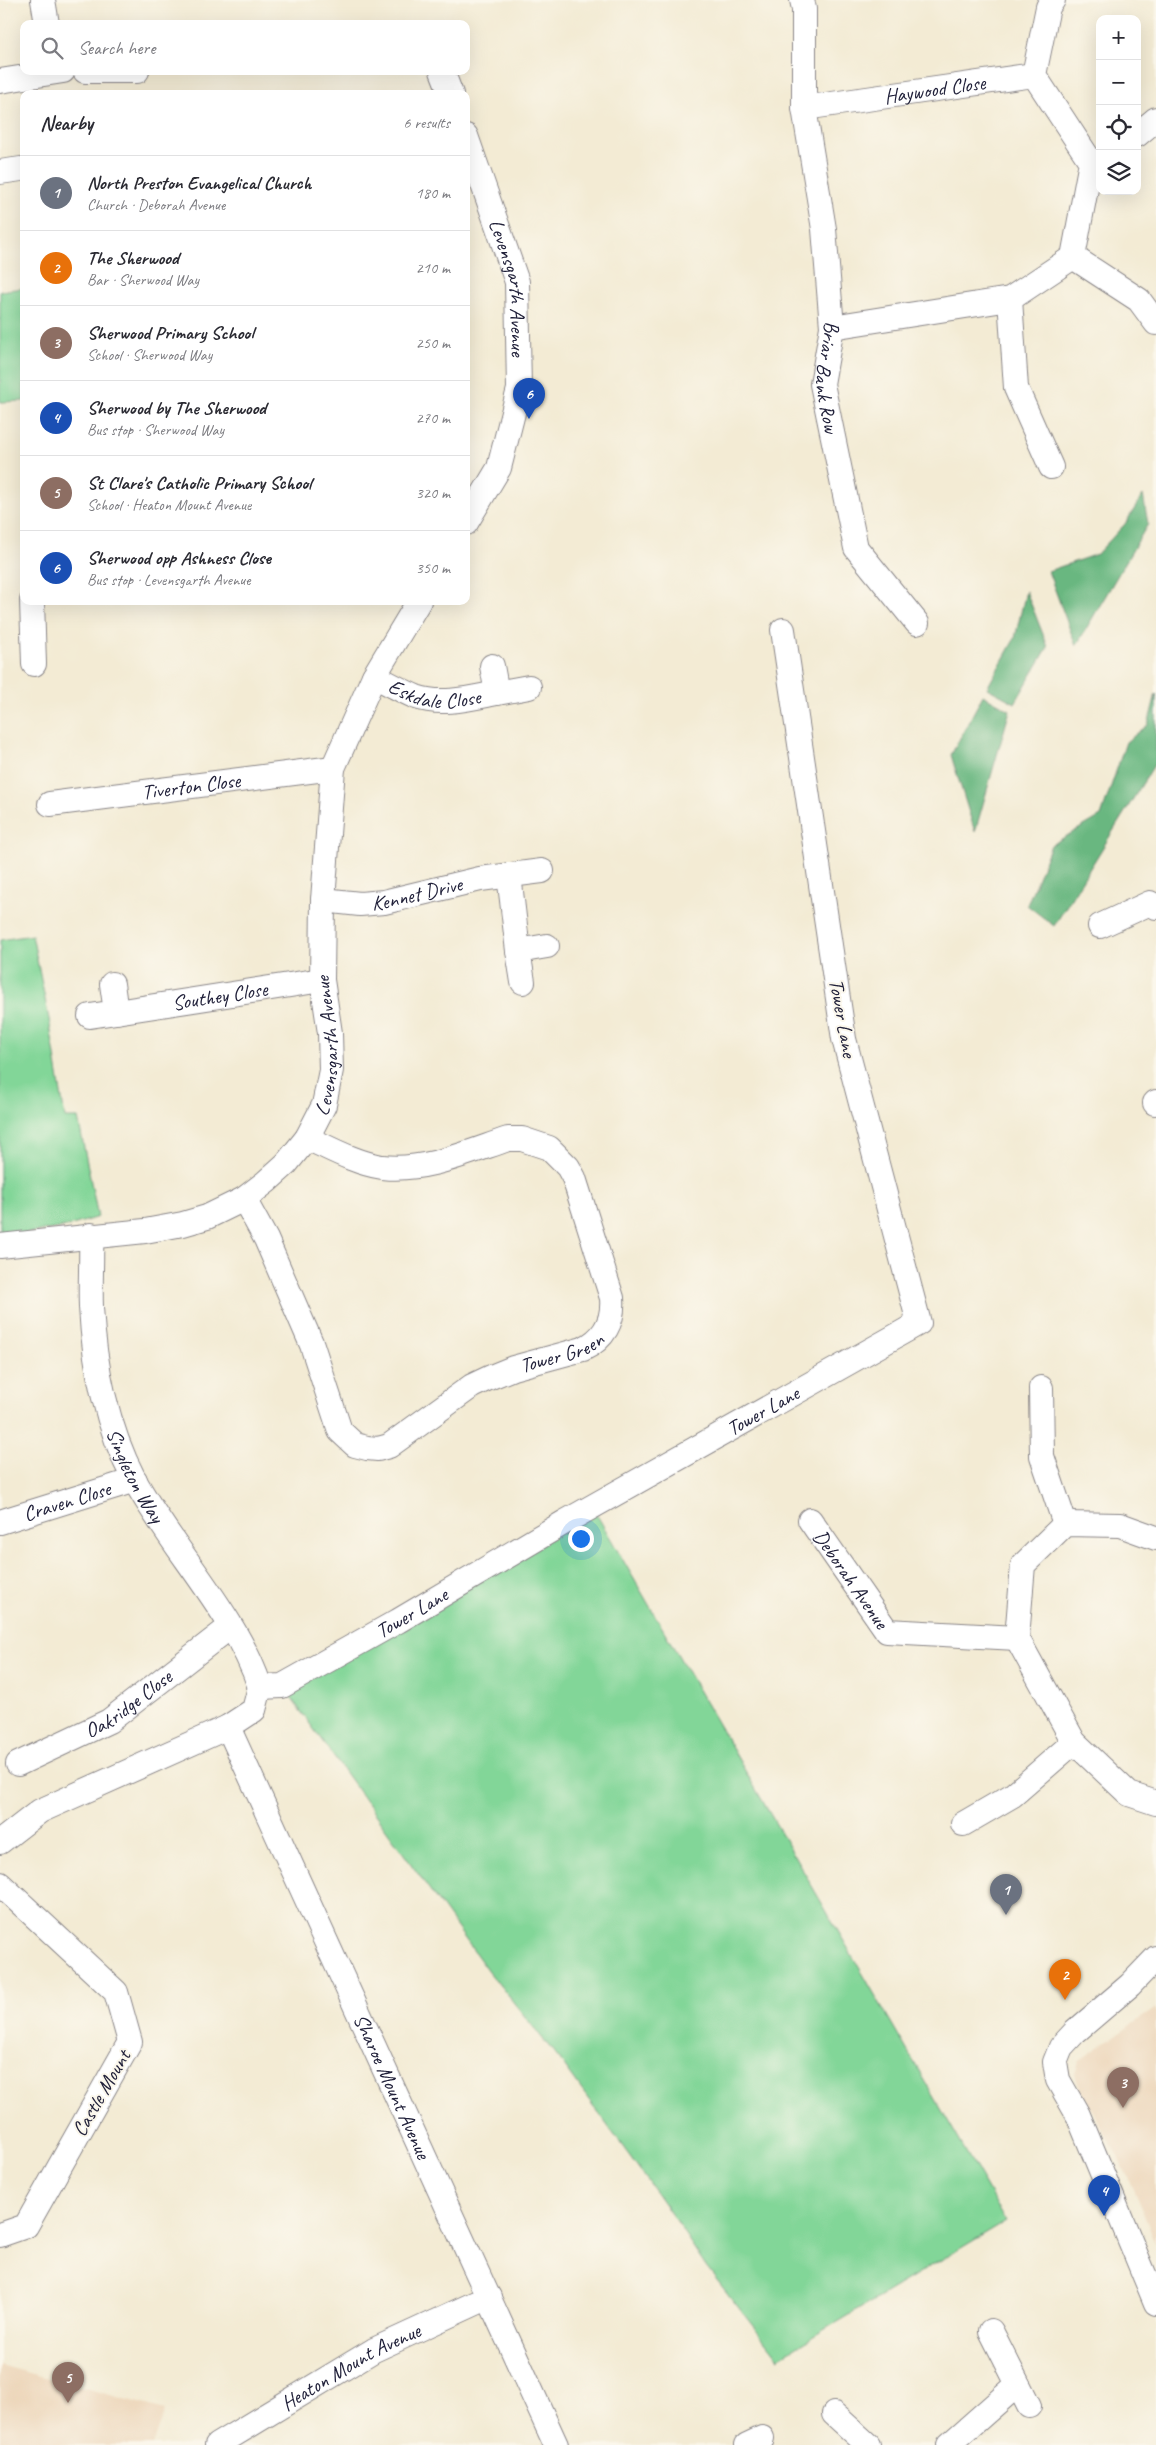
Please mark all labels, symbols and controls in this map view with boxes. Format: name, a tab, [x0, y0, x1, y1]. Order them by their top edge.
map controls	[1096, 15, 1141, 195]
button: +	[1096, 15, 1141, 60]
search box	[20, 20, 470, 75]
icon: search	[38, 34, 66, 62]
text: Search here	[78, 36, 155, 60]
button: −	[1096, 60, 1141, 105]
street label: Haywood Close	[882, 69, 988, 109]
button: locate	[1096, 105, 1141, 150]
text: Nearby	[40, 110, 93, 136]
text: 6 results	[403, 113, 450, 133]
button: layers	[1096, 150, 1141, 195]
text: North Preston Evangelical Church	[87, 171, 311, 195]
text: 1	[52, 183, 60, 203]
text: 180 m	[416, 183, 450, 203]
text: Church · Deborah Avenue	[87, 195, 225, 215]
street label: Levensgarth Avenue	[483, 216, 531, 358]
text: The Sherwood	[87, 246, 179, 270]
text: 2	[52, 258, 60, 278]
text: 210 m	[416, 258, 450, 278]
text: Bar · Sherwood Way	[87, 270, 199, 290]
street label: Briar Bank Row	[809, 320, 846, 438]
text: Sherwood Primary School	[87, 321, 254, 345]
text: 3	[52, 333, 60, 353]
text: 250 m	[416, 333, 450, 353]
text: School · Sherwood Way	[87, 345, 212, 365]
pin: 6	[513, 378, 545, 419]
text: Sherwood by The Sherwood	[87, 396, 266, 420]
text: 4	[52, 408, 60, 428]
text: 270 m	[416, 408, 450, 428]
text: Bus stop · Sherwood Way	[87, 420, 224, 440]
text: St Clare's Catholic Primary School	[87, 471, 311, 495]
text: 5	[53, 483, 59, 503]
text: 320 m	[416, 483, 450, 503]
text: School · Heaton Mount Avenue	[87, 495, 251, 515]
text: Sherwood opp Ashness Close	[87, 546, 271, 570]
text: 6	[52, 558, 60, 578]
text: 350 m	[416, 558, 450, 578]
text: Bus stop · Levensgarth Avenue	[87, 570, 250, 590]
street label: Eskdale Close	[384, 673, 485, 714]
street label: Tiverton Close	[140, 767, 243, 805]
street label: Kennet Drive	[371, 870, 467, 916]
street label: Levensgarth Avenue	[308, 975, 344, 1120]
street label: Southey Close	[170, 976, 270, 1016]
street label: Tower Lane	[823, 977, 863, 1061]
street label: Tower Green	[517, 1327, 610, 1379]
street label: Tower Lane	[722, 1379, 806, 1442]
street label: Singleton Way	[101, 1425, 171, 1529]
street label: Craven Close	[20, 1475, 116, 1527]
street label: Deborah Avenue	[808, 1525, 895, 1635]
your location	[568, 1526, 594, 1552]
street label: Tower Lane	[371, 1580, 454, 1644]
street label: Oakridge Close	[81, 1663, 178, 1744]
pin: 1	[990, 1874, 1022, 1915]
pin: 2	[1049, 1959, 1081, 2000]
street label: Sharoe Mount Avenue	[348, 2010, 437, 2164]
street label: Castle Mount	[66, 2043, 137, 2141]
pin: 3	[1107, 2067, 1139, 2108]
pin: 4	[1088, 2175, 1120, 2216]
street label: Heaton Mount Avenue	[276, 2317, 426, 2416]
pin: 5	[52, 2362, 84, 2403]

